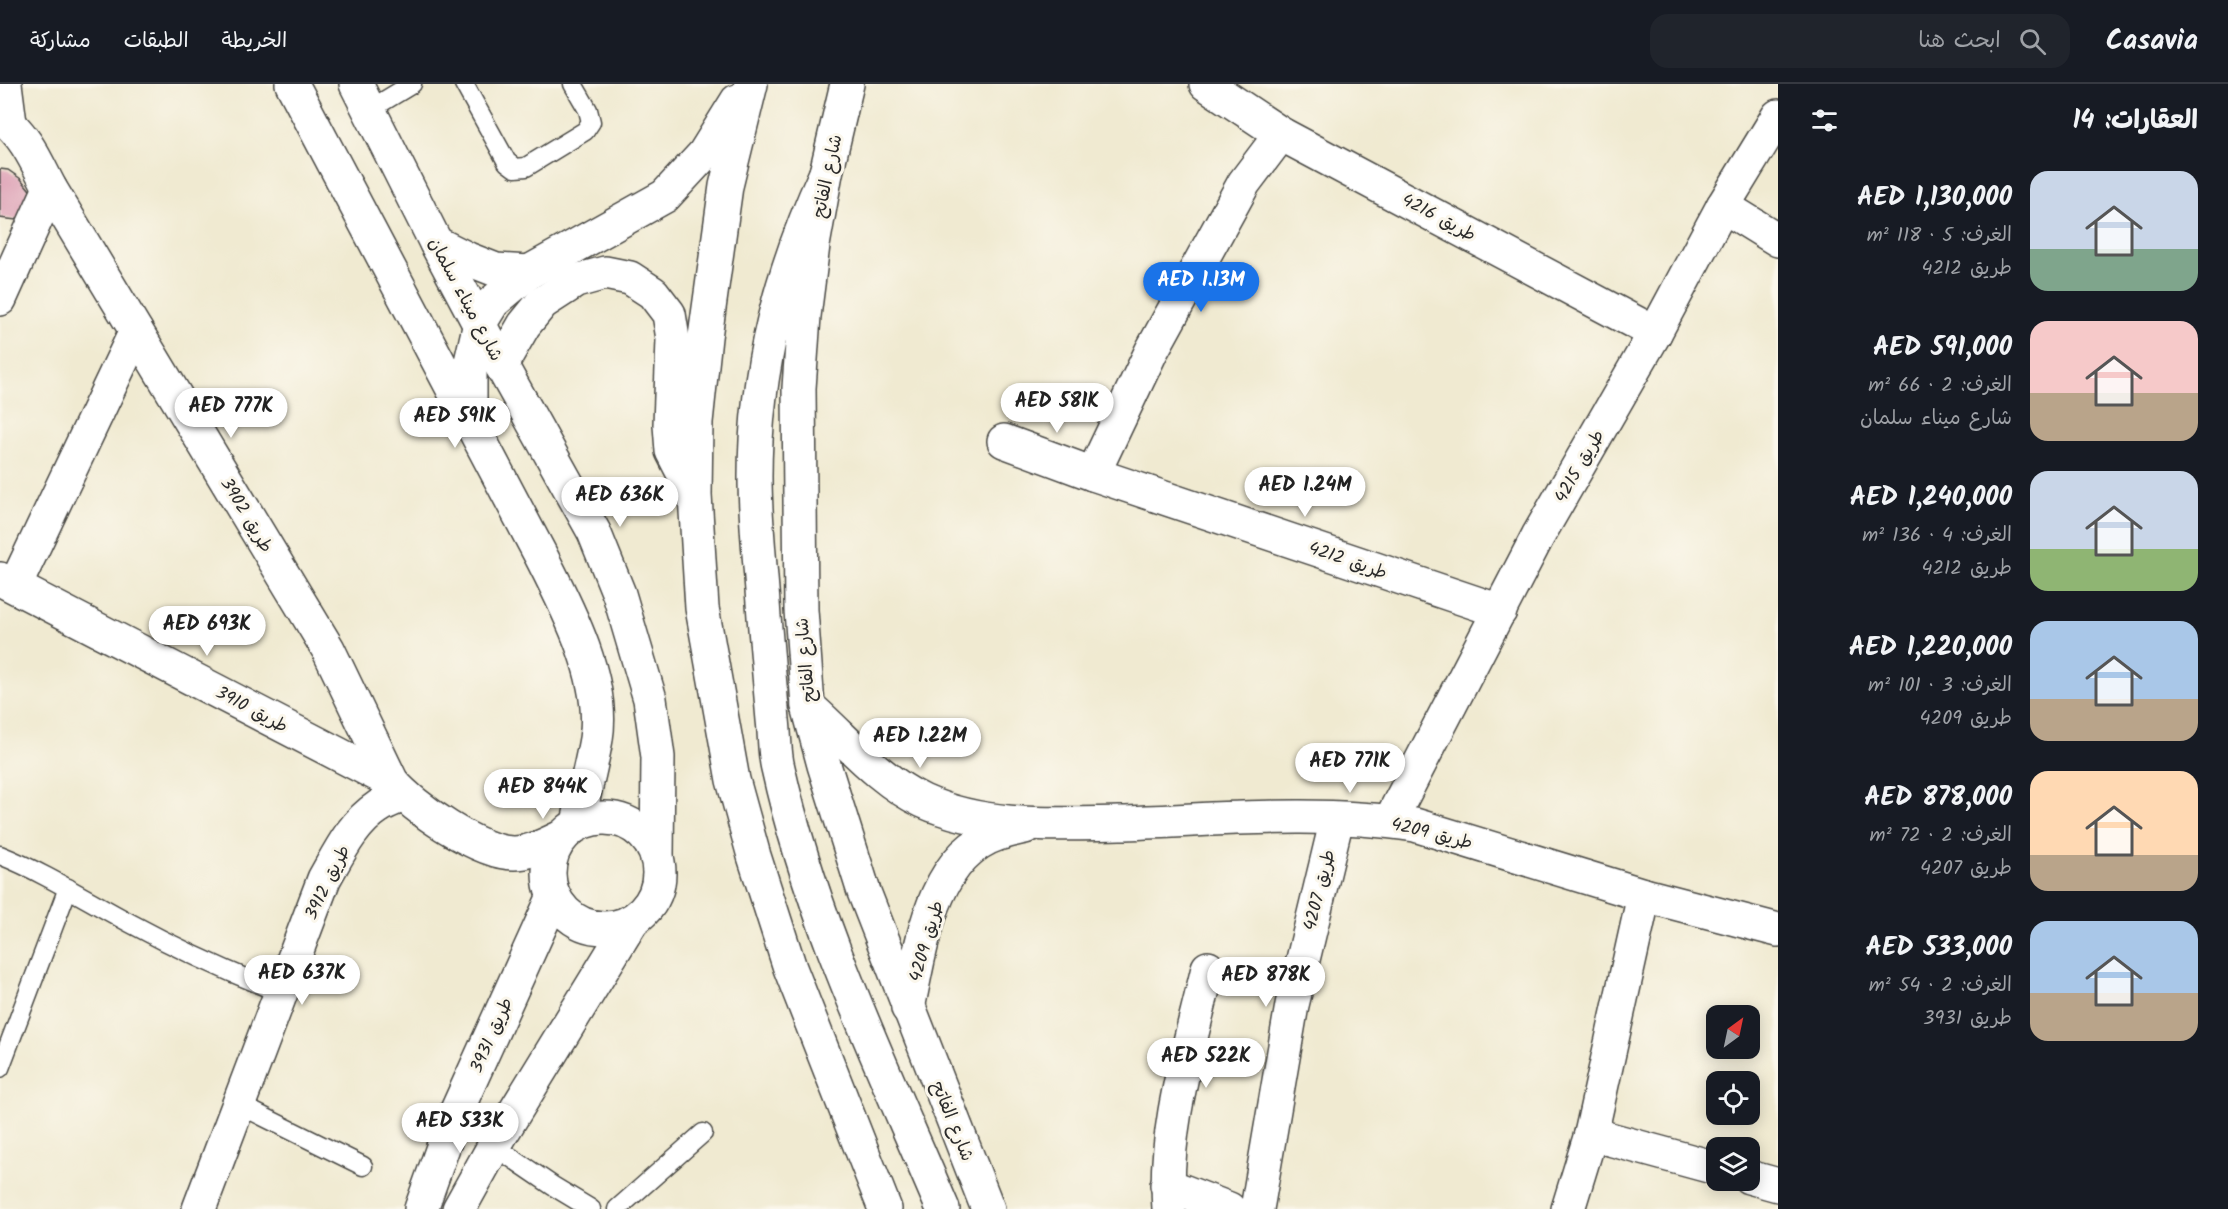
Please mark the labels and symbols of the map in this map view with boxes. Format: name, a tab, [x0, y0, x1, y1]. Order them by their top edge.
street label: شارع الفاتح	[805, 132, 851, 221]
street label: طريق 4216	[1396, 186, 1481, 250]
street label: شارع ميناء سلمان	[420, 232, 510, 367]
pin: AED 1.13M	[1132, 262, 1270, 313]
pin: AED 581K	[995, 383, 1119, 434]
pin: AED 777K	[169, 388, 293, 439]
pin: AED 591K	[393, 398, 517, 449]
street label: طريق 4215	[1548, 425, 1613, 509]
pin: AED 1.24M	[1236, 467, 1374, 518]
street label: طريق 3902	[212, 472, 280, 559]
pin: AED 636K	[558, 477, 682, 528]
street label: طريق 4212	[1304, 534, 1391, 588]
pin: AED 693K	[145, 606, 269, 657]
street label: شارع الفاتح	[788, 616, 825, 703]
street label: طريق 3910	[210, 679, 293, 742]
pin: AED 1.22M	[851, 718, 989, 769]
pin: AED 771K	[1288, 743, 1412, 794]
pin: AED 844K	[481, 769, 605, 820]
street label: طريق 4209	[1388, 810, 1476, 859]
street label: طريق 3912	[298, 840, 359, 925]
street label: طريق 4207	[1296, 847, 1345, 934]
street label: طريق 4209	[902, 897, 953, 985]
pin: AED 637K	[240, 955, 364, 1006]
pin: AED 878K	[1204, 957, 1328, 1008]
street label: طريق 3931	[463, 993, 522, 1078]
north arrow	[1706, 1005, 1760, 1059]
pin: AED 522K	[1144, 1038, 1268, 1089]
street label: شارع الفاتح	[922, 1077, 981, 1166]
pin: AED 533K	[398, 1103, 522, 1154]

